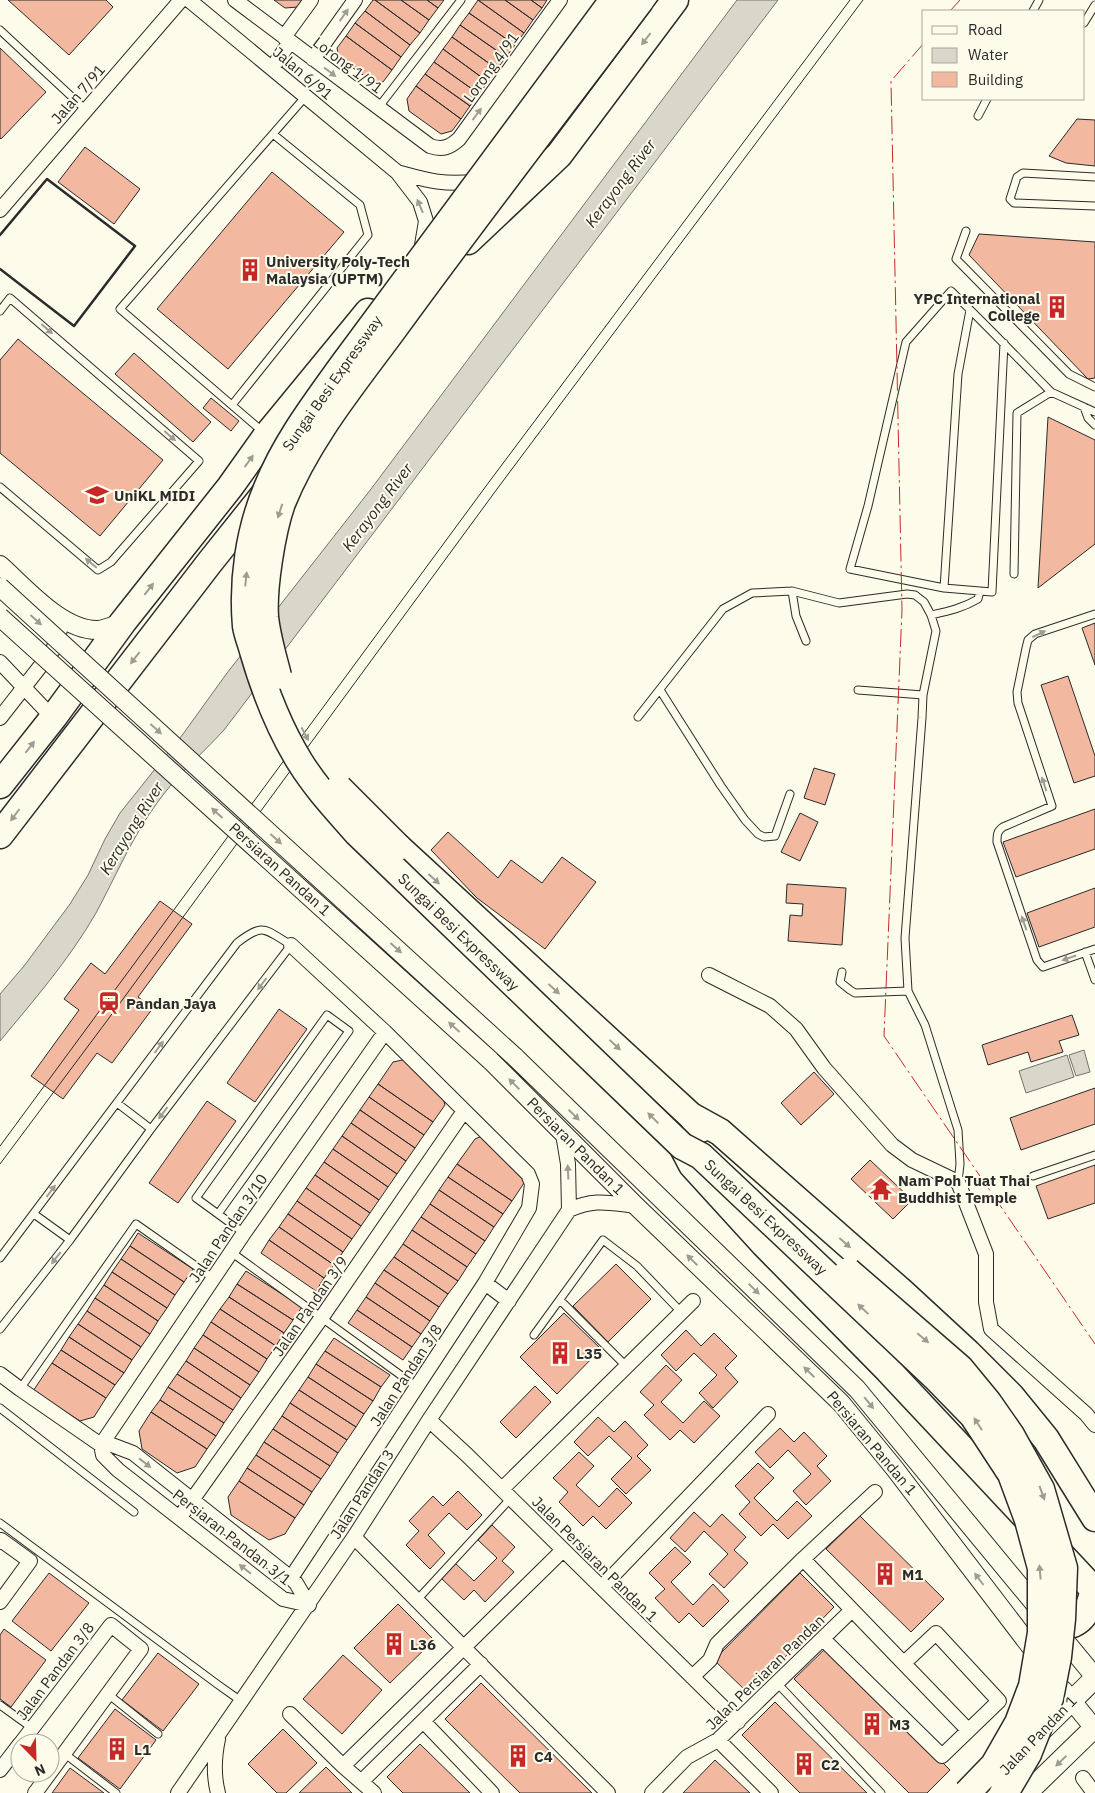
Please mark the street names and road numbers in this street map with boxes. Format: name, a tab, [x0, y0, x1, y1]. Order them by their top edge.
street label: Lorong 4/91	[459, 28, 523, 106]
street label: Lorong 1/91	[309, 33, 387, 97]
street label: Jalan 6/91	[269, 42, 337, 104]
street label: Jalan 7/91	[47, 60, 109, 128]
street label: Sungai Besi Expressway	[278, 311, 386, 455]
street label: Persiaran Pandan 1	[225, 818, 335, 920]
street label: Sungai Besi Expressway	[394, 869, 524, 995]
street label: Persiaran Pandan 1	[523, 1093, 629, 1199]
street label: Sungai Besi Expressway	[700, 1155, 832, 1279]
street label: Jalan Pandan 3/10	[185, 1170, 271, 1286]
street label: Jalan Pandan 3/9	[268, 1252, 352, 1360]
street label: Jalan Pandan 3/8	[366, 1320, 446, 1430]
street label: Persiaran Pandan 1	[823, 1387, 921, 1499]
street label: Jalan Pandan 3	[326, 1446, 398, 1542]
street label: Persiaran Pandan 3/1	[169, 1485, 295, 1589]
street label: Jalan Persiaran Pandan 1	[528, 1492, 662, 1626]
street label: Jalan Persiaran Pandan	[702, 1610, 828, 1734]
street label: Jalan Pandan 3/8	[12, 1618, 98, 1724]
street label: Jalan Pandan 1	[995, 1691, 1081, 1779]

